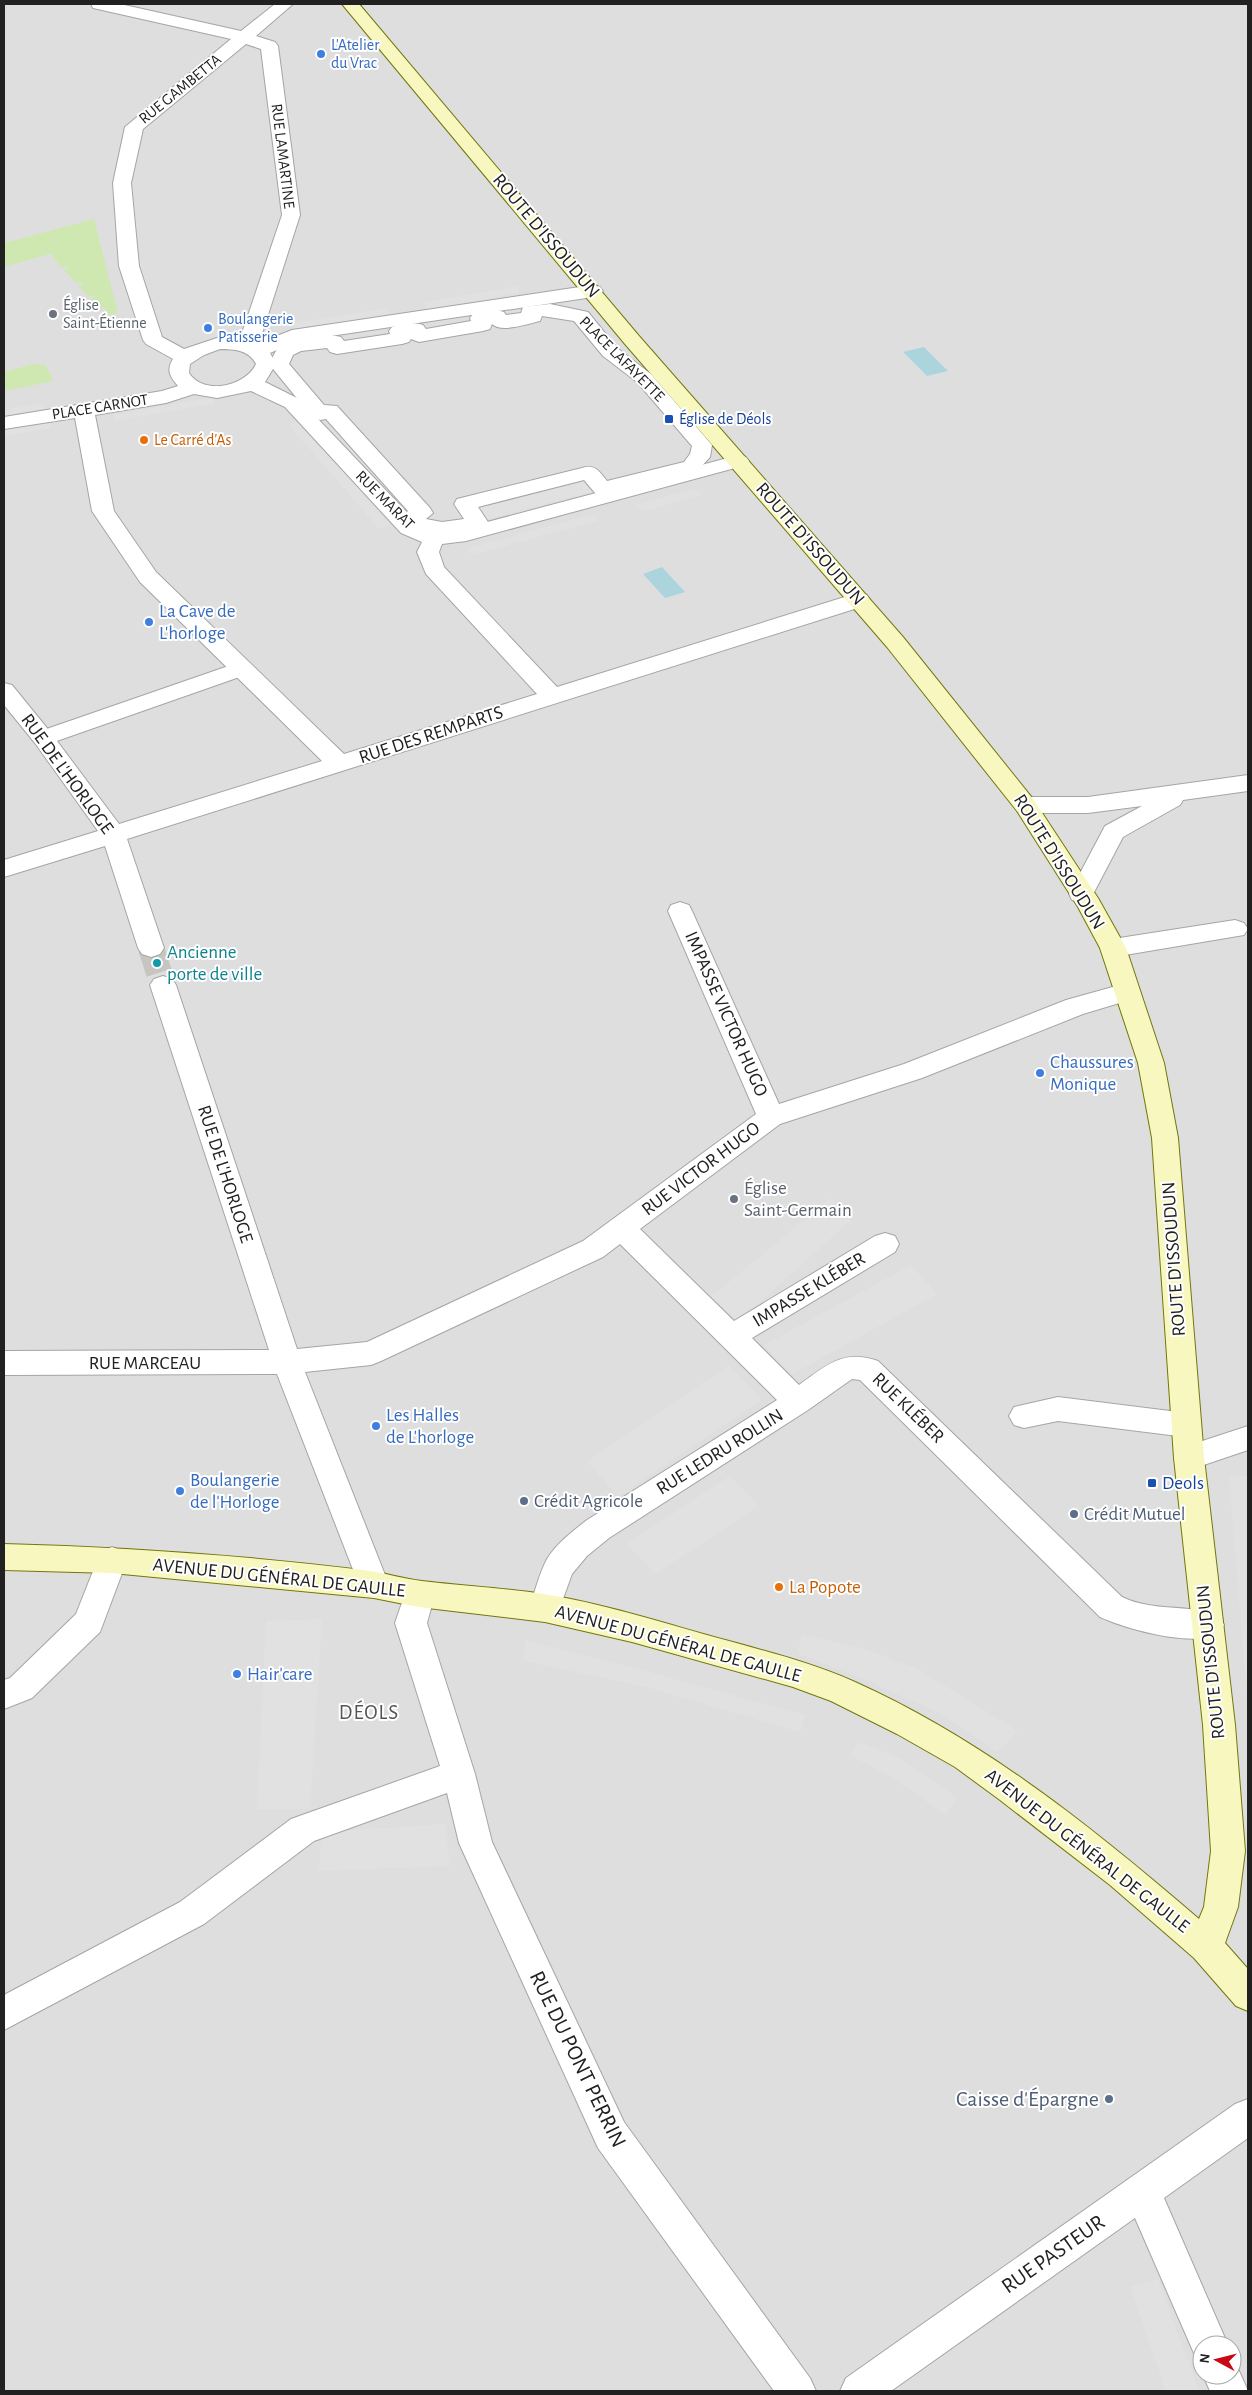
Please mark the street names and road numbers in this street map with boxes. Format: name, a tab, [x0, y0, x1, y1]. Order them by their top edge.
street label: RUE GAMBETTA	[136, 51, 224, 127]
street label: RUE LAMARTINE	[269, 103, 297, 210]
street label: ROUTE D'ISSOUDUN	[489, 170, 603, 302]
street label: PLACE LAFAYETTE	[576, 313, 668, 405]
street label: PLACE CARNOT	[51, 391, 149, 422]
street label: RUE MARAT	[353, 468, 418, 533]
street label: ROUTE D'ISSOUDUN	[752, 479, 868, 609]
street label: RUE DES REMPARTS	[357, 703, 505, 767]
street label: RUE DE L'HORLOGE	[17, 710, 117, 838]
street label: ROUTE D'ISSOUDUN	[1010, 791, 1108, 933]
street label: IMPASSE VICTOR HUGO	[681, 929, 771, 1099]
street label: RUE DE L'HORLOGE	[194, 1103, 256, 1245]
street label: RUE VICTOR HUGO	[638, 1119, 764, 1219]
street label: ROUTE D'ISSOUDUN	[1159, 1181, 1189, 1337]
street label: IMPASSE KLÉBER	[748, 1247, 869, 1331]
street label: RUE MARCEAU	[89, 1354, 201, 1373]
street label: RUE KLÉBER	[868, 1368, 949, 1447]
street label: RUE LEDRU ROLLIN	[653, 1405, 787, 1499]
street label: AVENUE DU GÉNÉRAL DE GAULLE	[152, 1553, 406, 1601]
street label: ROUTE D'ISSOUDUN	[1193, 1584, 1229, 1740]
street label: AVENUE DU GÉNÉRAL DE GAULLE	[553, 1600, 803, 1686]
street label: AVENUE DU GÉNÉRAL DE GAULLE	[981, 1764, 1194, 1937]
street label: RUE DU PONT PERRIN	[526, 1967, 630, 2151]
street label: RUE PASTEUR	[997, 2211, 1109, 2297]

